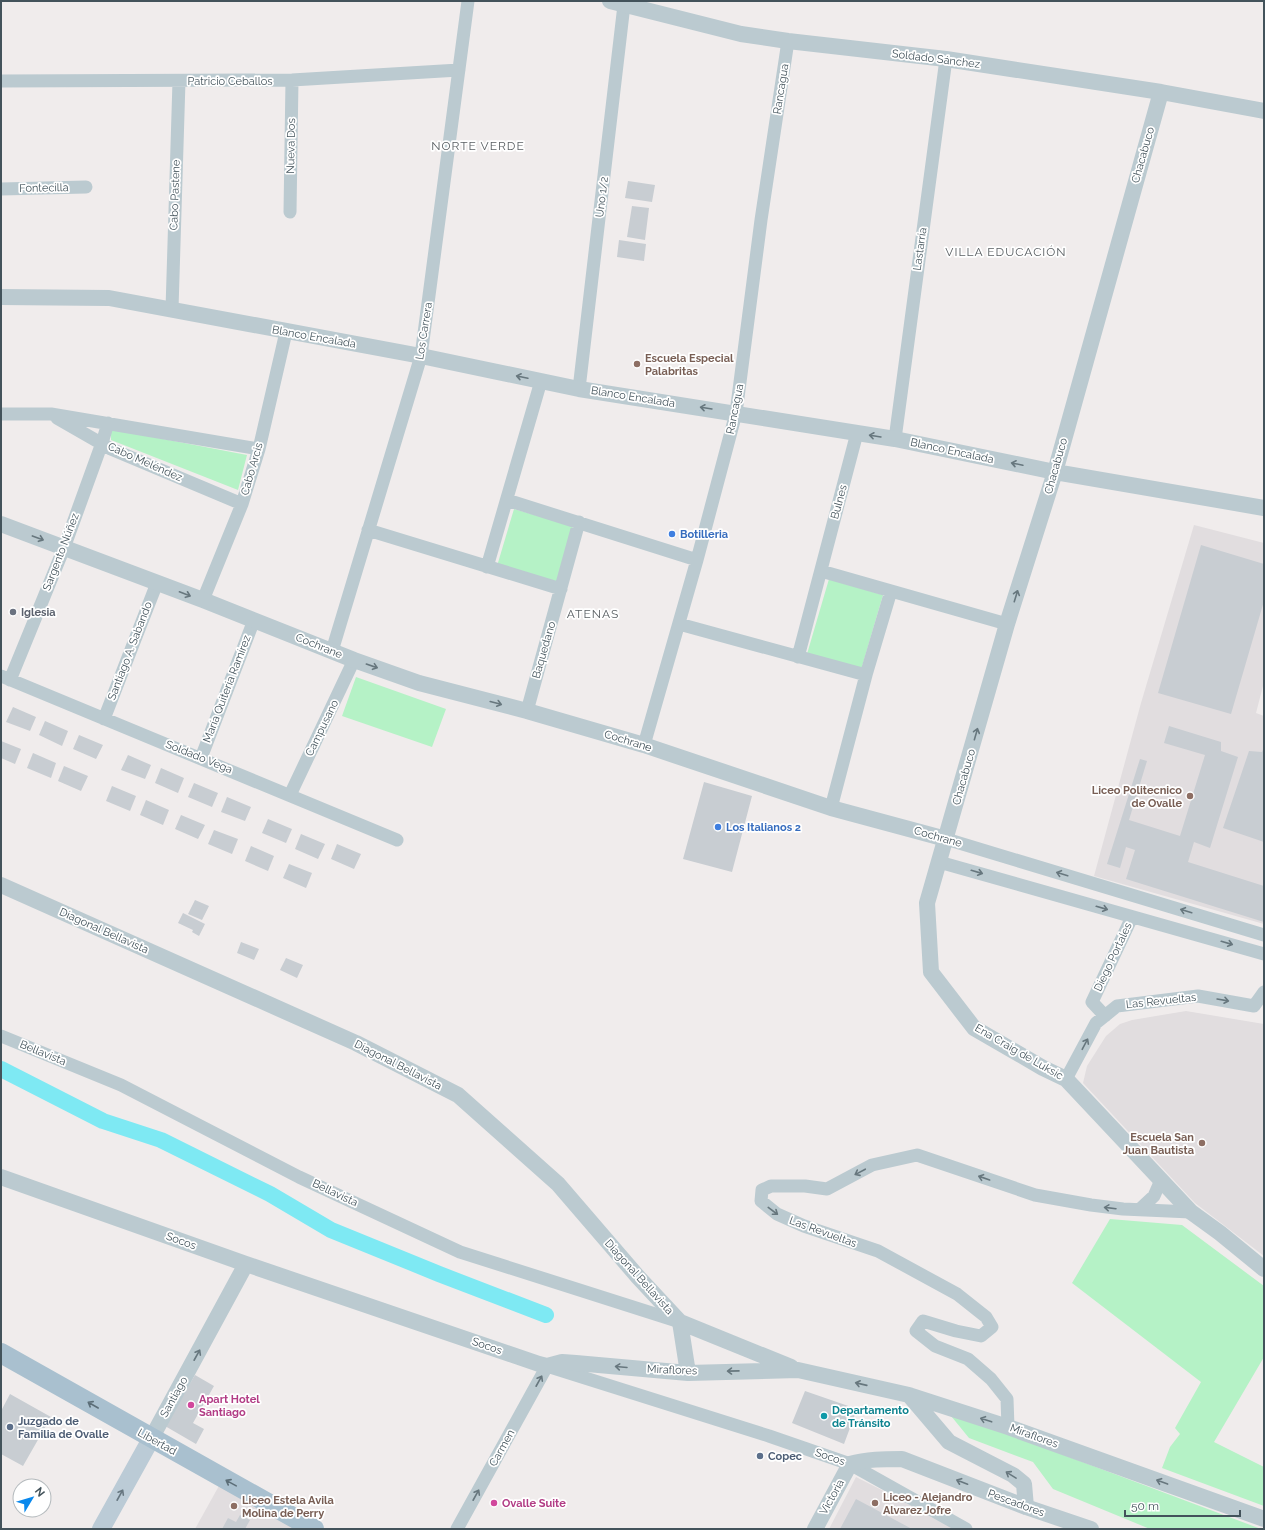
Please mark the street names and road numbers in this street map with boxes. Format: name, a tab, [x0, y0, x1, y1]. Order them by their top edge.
street label: Soldado Sánchez	[891, 47, 981, 71]
street label: Rancagua	[771, 63, 791, 115]
street label: Patricio Ceballos	[187, 75, 273, 88]
street label: Nueva Dos	[284, 118, 298, 174]
street label: Chacabuco	[1129, 125, 1157, 185]
street label: Cabo Pastene	[167, 159, 183, 231]
street label: Uno 1/2	[593, 176, 611, 218]
street label: Fontecilla	[19, 181, 69, 195]
street label: Lastarria	[911, 227, 929, 271]
street label: Los Carrera	[413, 301, 435, 361]
street label: Blanco Encalada	[271, 323, 357, 351]
street label: Rancagua	[724, 383, 746, 435]
street label: Blanco Encalada	[590, 384, 676, 410]
street label: Blanco Encalada	[909, 436, 995, 466]
street label: Chacabuco	[1042, 436, 1070, 496]
street label: Cabo Meléndez	[106, 440, 185, 484]
street label: Cabo Arcis	[238, 441, 266, 497]
street label: Bulnes	[828, 483, 850, 521]
street label: Sargento Núñez	[40, 511, 82, 593]
street label: Santiago A. Sabando	[105, 599, 155, 702]
street label: Baquedano	[530, 619, 558, 680]
street label: Cochrane	[294, 631, 345, 661]
street label: María Quiteria Ramírez	[201, 633, 254, 745]
street label: Campusano	[303, 697, 341, 758]
street label: Cochrane	[603, 728, 654, 755]
street label: Soldado Vega	[164, 738, 234, 776]
street label: Chacabuco	[950, 747, 978, 807]
street label: Cochrane	[913, 824, 964, 850]
street label: Diagonal Bellavista	[57, 905, 151, 957]
street label: Diego Portales	[1091, 921, 1135, 993]
street label: Las Revueltas	[1125, 991, 1197, 1011]
street label: Ena Craig de Luksic	[973, 1021, 1065, 1083]
street label: Diagonal Bellavista	[352, 1037, 444, 1093]
street label: Bellavista	[18, 1038, 68, 1068]
street label: Bellavista	[310, 1177, 360, 1209]
street label: Las Revueltas	[788, 1214, 858, 1250]
street label: Socos	[164, 1230, 198, 1252]
street label: Diagonal Bellavista	[602, 1237, 676, 1317]
street label: Socos	[470, 1335, 504, 1357]
street label: Miraflores	[647, 1363, 697, 1377]
street label: Santiago	[158, 1374, 191, 1420]
street label: Miraflores	[1008, 1421, 1060, 1451]
street label: Libertad	[135, 1426, 179, 1458]
street label: Carmen	[487, 1427, 517, 1469]
street label: Socos	[813, 1446, 847, 1468]
street label: Victoria	[817, 1477, 847, 1517]
street label: Pescadores	[986, 1487, 1046, 1519]

